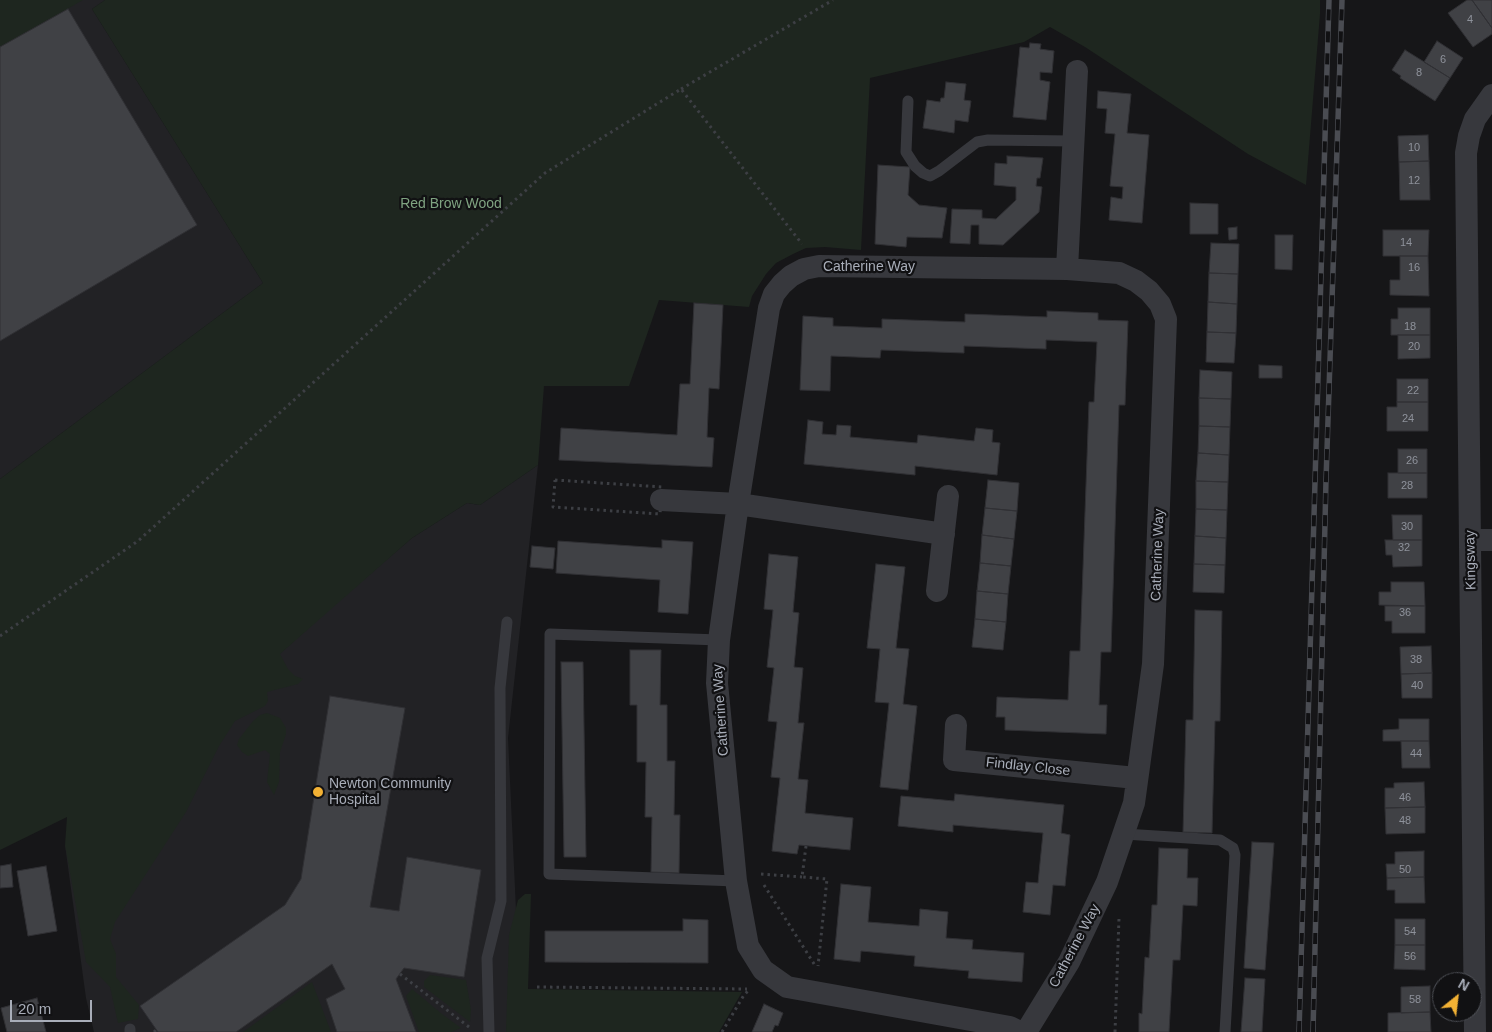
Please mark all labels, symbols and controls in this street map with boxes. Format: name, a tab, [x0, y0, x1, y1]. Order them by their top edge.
house number: 4	[1467, 13, 1473, 27]
house number: 6	[1440, 53, 1446, 67]
house number: 8	[1416, 66, 1422, 80]
house number: 10	[1408, 141, 1420, 155]
house number: 12	[1408, 174, 1420, 188]
park label: Red Brow Wood	[400, 196, 502, 212]
house number: 14	[1400, 236, 1412, 250]
street label: Catherine Way	[823, 259, 915, 275]
house number: 16	[1408, 261, 1420, 275]
house number: 18	[1404, 320, 1416, 334]
house number: 20	[1408, 340, 1420, 354]
house number: 22	[1407, 384, 1419, 398]
house number: 24	[1402, 412, 1414, 426]
house number: 26	[1406, 454, 1418, 468]
house number: 28	[1401, 479, 1413, 493]
street label: Catherine Way	[1148, 509, 1168, 601]
house number: 30	[1401, 520, 1413, 534]
street label: Kingsway	[1462, 530, 1480, 590]
house number: 32	[1398, 541, 1410, 555]
house number: 36	[1399, 606, 1411, 620]
house number: 38	[1410, 653, 1422, 667]
street label: Catherine Way	[709, 663, 733, 757]
house number: 40	[1411, 679, 1423, 693]
house number: 44	[1410, 747, 1422, 761]
street label: Findlay Close	[985, 754, 1071, 780]
place label: Newton Community Hospital	[329, 776, 451, 809]
marker: Newton Community Hospital	[311, 785, 325, 799]
house number: 46	[1399, 791, 1411, 805]
house number: 48	[1399, 814, 1411, 828]
house number: 50	[1399, 863, 1411, 877]
street label: Catherine Way	[1046, 901, 1104, 991]
house number: 54	[1404, 925, 1416, 939]
house number: 56	[1404, 950, 1416, 964]
north arrow	[1432, 972, 1482, 1022]
text: N	[1455, 975, 1472, 994]
scale bar	[12, 990, 95, 1022]
house number: 58	[1409, 993, 1421, 1007]
text: 20 m	[18, 1000, 51, 1017]

